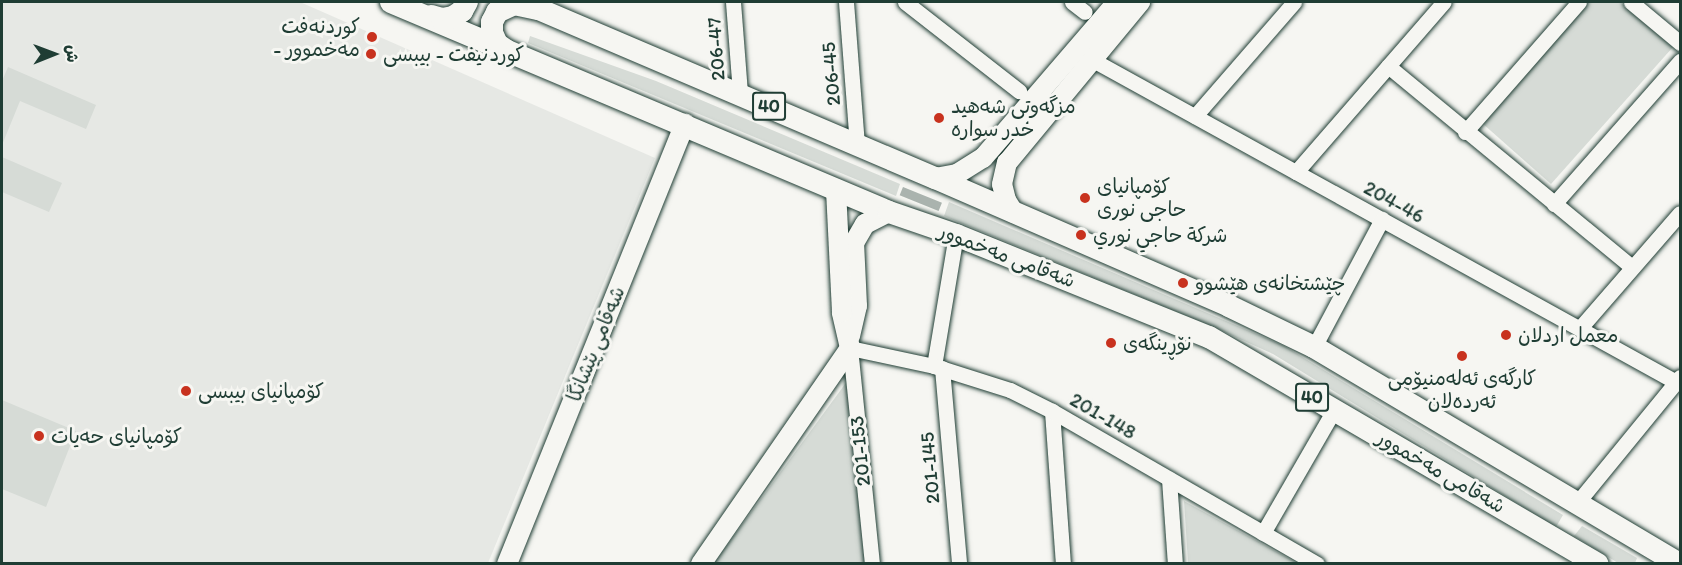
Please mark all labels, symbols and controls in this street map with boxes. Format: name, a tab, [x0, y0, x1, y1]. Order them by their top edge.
place label: كوردنه‌فت - مه‌خموور	[273, 14, 360, 61]
street label: 206-47	[702, 17, 730, 81]
north arrow	[24, 24, 84, 84]
marker: كوردنه‌فت - مه‌خموور	[365, 30, 379, 44]
street label: 206-45	[816, 41, 846, 107]
place label: کوردنیفت - بیبسی	[383, 42, 524, 66]
text: ش	[63, 45, 82, 63]
marker: کوردنیفت - بیبسی	[364, 47, 378, 61]
road number: 40	[751, 91, 787, 121]
place label: مزگەوتی شەهید خدر سوارە	[951, 94, 1076, 141]
marker: مزگەوتی شەهید خدر سوارە	[932, 111, 946, 125]
place label: کۆمپانیای حاجی نوری	[1097, 174, 1187, 221]
street label: 204-46	[1360, 176, 1428, 228]
marker: کۆمپانیای حاجی نوری	[1078, 191, 1092, 205]
street label: شەقامی مەخموور	[935, 219, 1079, 293]
place label: شركة حاجي نوري	[1093, 223, 1227, 247]
marker: شركة حاجي نوري	[1074, 228, 1088, 242]
place label: چێشتخانەی هێشوو	[1195, 271, 1346, 295]
marker: چێشتخانەی هێشوو	[1176, 276, 1190, 290]
street label: شەقامی پێشانگا	[562, 283, 630, 405]
place label: معمل اردلان	[1518, 323, 1618, 347]
marker: معمل اردلان	[1499, 328, 1513, 342]
place label: نۆڕینگەی	[1123, 331, 1192, 355]
marker: نۆڕینگەی	[1104, 336, 1118, 350]
marker: کارگەی ئەلەمنیۆمی ئەردەلان	[1455, 349, 1469, 363]
place label: کارگەی ئەلەمنیۆمی ئەردەلان	[1388, 366, 1536, 413]
place label: كۆمپانیای بیبسی	[198, 379, 324, 403]
road number: 40	[1294, 382, 1330, 412]
marker: كۆمپانیای بیبسی	[179, 384, 193, 398]
street label: 201-148	[1066, 388, 1140, 444]
street label: 201-153	[844, 415, 876, 487]
place label: کۆمپانیای حەیات	[51, 424, 182, 448]
street label: شەقامی مەخموور	[1373, 426, 1509, 518]
marker: کۆمپانیای حەیات	[32, 429, 46, 443]
street label: 201-145	[915, 431, 945, 505]

